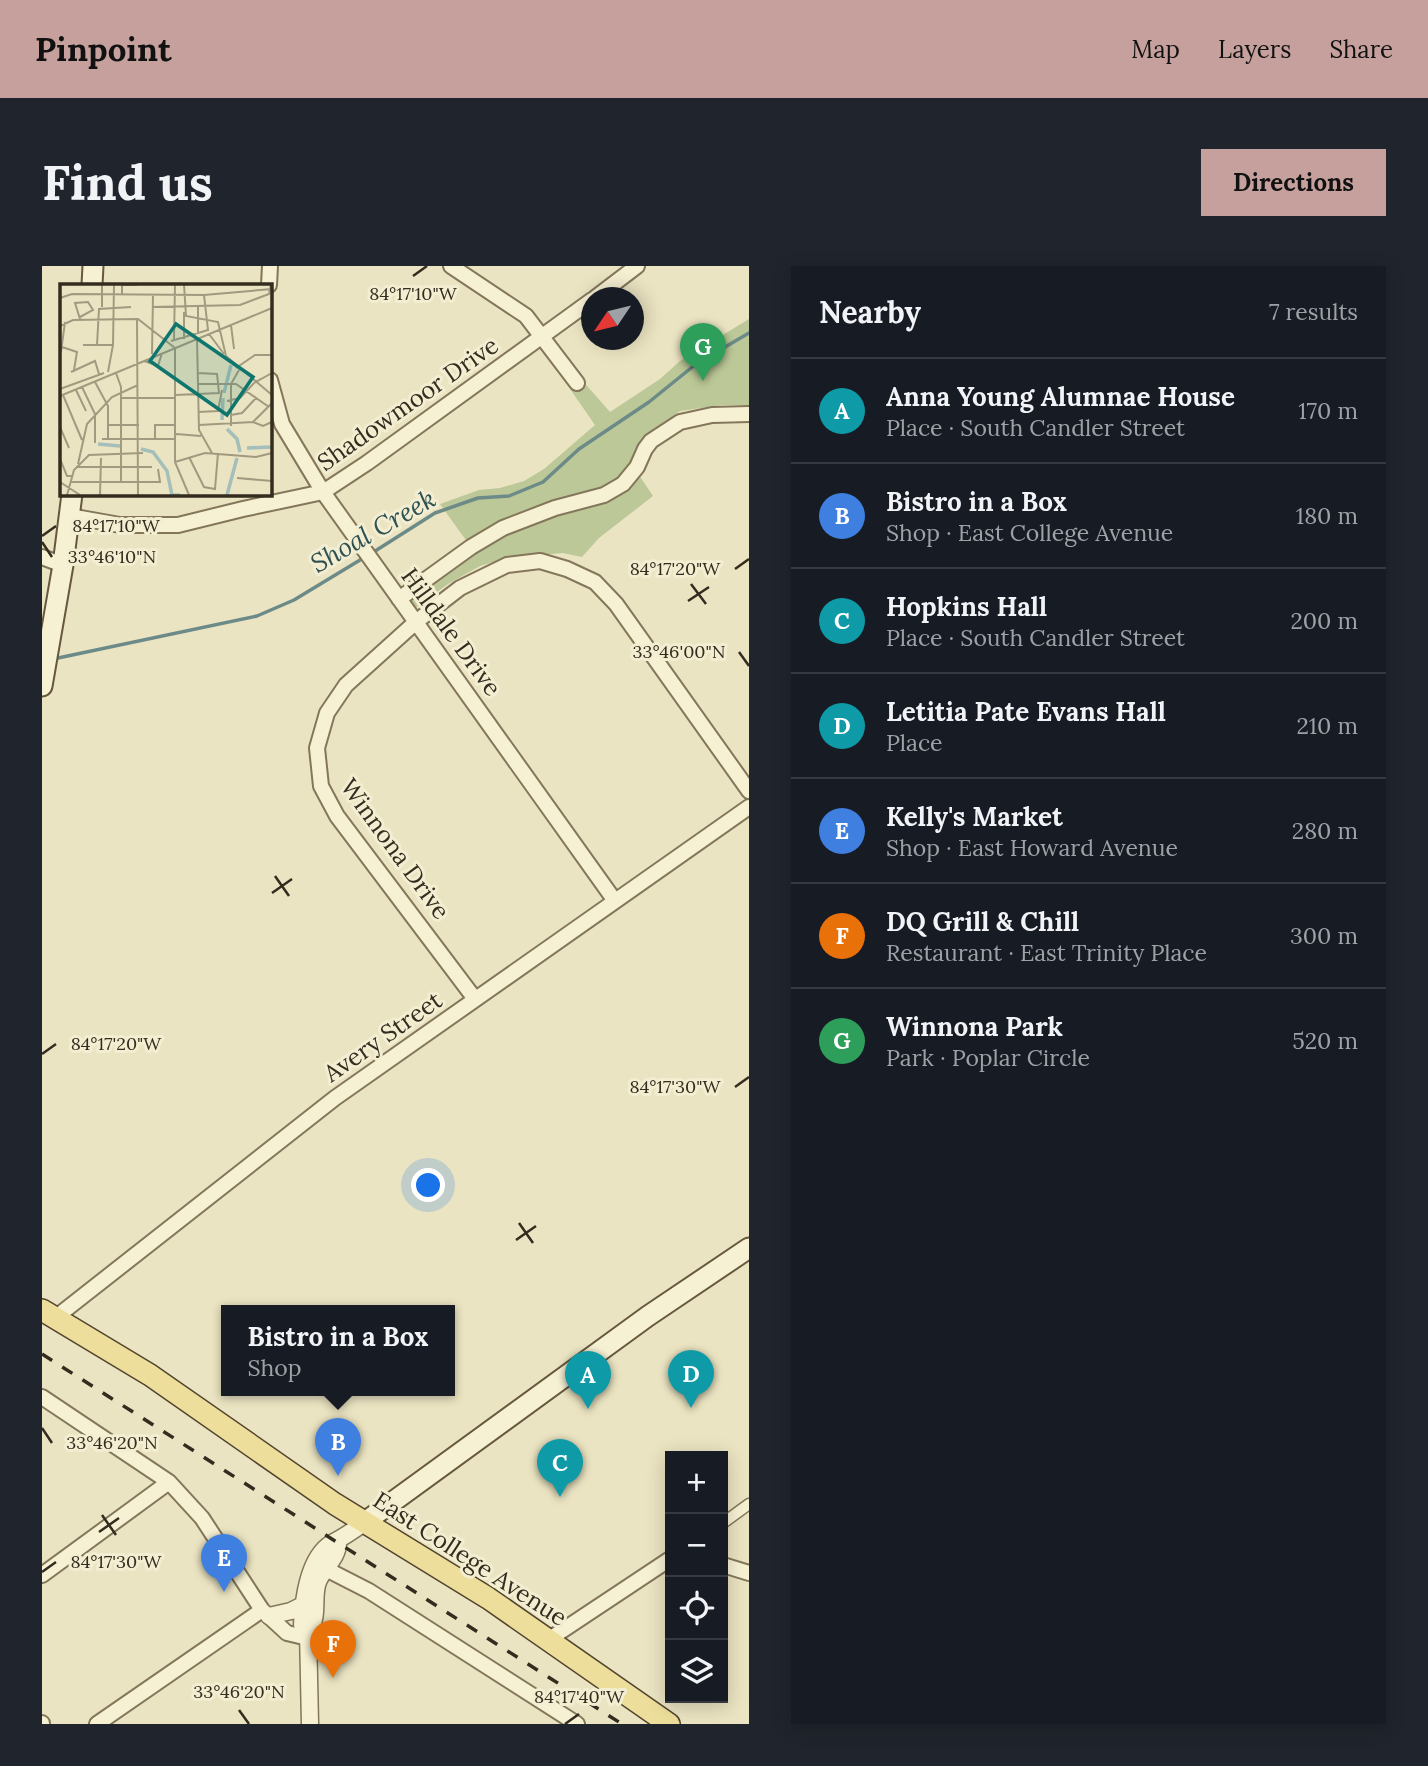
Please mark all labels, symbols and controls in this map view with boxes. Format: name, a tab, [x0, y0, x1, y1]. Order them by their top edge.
text: Pinpoint	[35, 28, 172, 70]
text: Map	[1131, 34, 1180, 65]
text: Layers	[1218, 34, 1291, 65]
text: Share	[1329, 34, 1393, 65]
button: Directions	[1201, 149, 1386, 216]
text: Find us	[42, 151, 213, 213]
text: 84°17'10"W	[369, 282, 458, 305]
inset map	[60, 284, 271, 495]
north arrow	[581, 287, 644, 350]
text: Nearby	[819, 293, 921, 331]
text: 7 results	[1269, 297, 1358, 326]
pin: G	[680, 323, 726, 381]
street label: Shadowmoor Drive	[311, 330, 504, 478]
text: Anna Young Alumnae House	[886, 380, 1235, 413]
text: A	[834, 396, 850, 425]
text: 170 m	[1298, 396, 1358, 425]
text: Place · South Candler Street	[886, 413, 1185, 442]
water label: Shoal Creek	[304, 481, 441, 580]
text: Bistro in a Box	[886, 485, 1067, 518]
text: B	[834, 501, 850, 530]
text: 180 m	[1296, 501, 1358, 530]
text: 84°17'10"W	[72, 514, 161, 537]
text: Shop · East College Avenue	[886, 518, 1173, 547]
text: 33°46'10"N	[68, 545, 156, 568]
text: 84°17'20"W	[630, 557, 721, 580]
street label: Hilldale Drive	[394, 562, 508, 702]
text: Hopkins Hall	[886, 590, 1047, 623]
text: C	[834, 606, 850, 635]
text: 200 m	[1290, 606, 1358, 635]
text: Place · South Candler Street	[886, 623, 1185, 652]
text: 33°46'00"N	[633, 640, 725, 663]
text: Letitia Pate Evans Hall	[886, 695, 1166, 728]
text: D	[833, 711, 851, 740]
text: 210 m	[1296, 711, 1358, 740]
text: Place	[886, 728, 943, 757]
street label: Winnona Drive	[334, 772, 457, 925]
text: Kelly's Market	[886, 800, 1063, 833]
text: E	[835, 816, 849, 845]
text: 280 m	[1292, 816, 1358, 845]
text: Shop · East Howard Avenue	[886, 833, 1178, 862]
text: DQ Grill & Chill	[886, 905, 1079, 938]
text: F	[835, 921, 849, 950]
text: 300 m	[1290, 921, 1358, 950]
text: Restaurant · East Trinity Place	[886, 938, 1207, 967]
street label: Avery Street	[317, 984, 448, 1089]
text: Winnona Park	[886, 1010, 1063, 1043]
text: G	[833, 1026, 851, 1055]
text: 520 m	[1292, 1026, 1358, 1055]
text: 84°17'20"W	[71, 1032, 162, 1055]
text: Park · Poplar Circle	[886, 1043, 1090, 1072]
text: 84°17'30"W	[630, 1075, 722, 1098]
your location	[411, 1168, 445, 1202]
popup	[221, 1305, 455, 1396]
text: Bistro in a Box	[248, 1320, 428, 1353]
pin: D	[668, 1350, 714, 1408]
pin: A	[565, 1351, 611, 1409]
text: Shop	[248, 1353, 302, 1382]
pin: B	[315, 1418, 361, 1476]
text: 33°46'20"N	[66, 1431, 158, 1454]
pin: C	[537, 1439, 583, 1497]
map controls	[665, 1451, 728, 1703]
button: +	[665, 1451, 728, 1514]
street label: East College Avenue	[368, 1484, 573, 1633]
button: −	[665, 1514, 728, 1577]
pin: E	[201, 1534, 247, 1592]
text: 84°17'30"W	[71, 1550, 163, 1573]
button: locate	[665, 1577, 728, 1640]
pin: F	[310, 1620, 356, 1678]
button: layers	[665, 1640, 728, 1703]
text: 33°46'20"N	[193, 1680, 285, 1703]
text: 84°17'40"W	[534, 1685, 625, 1708]

